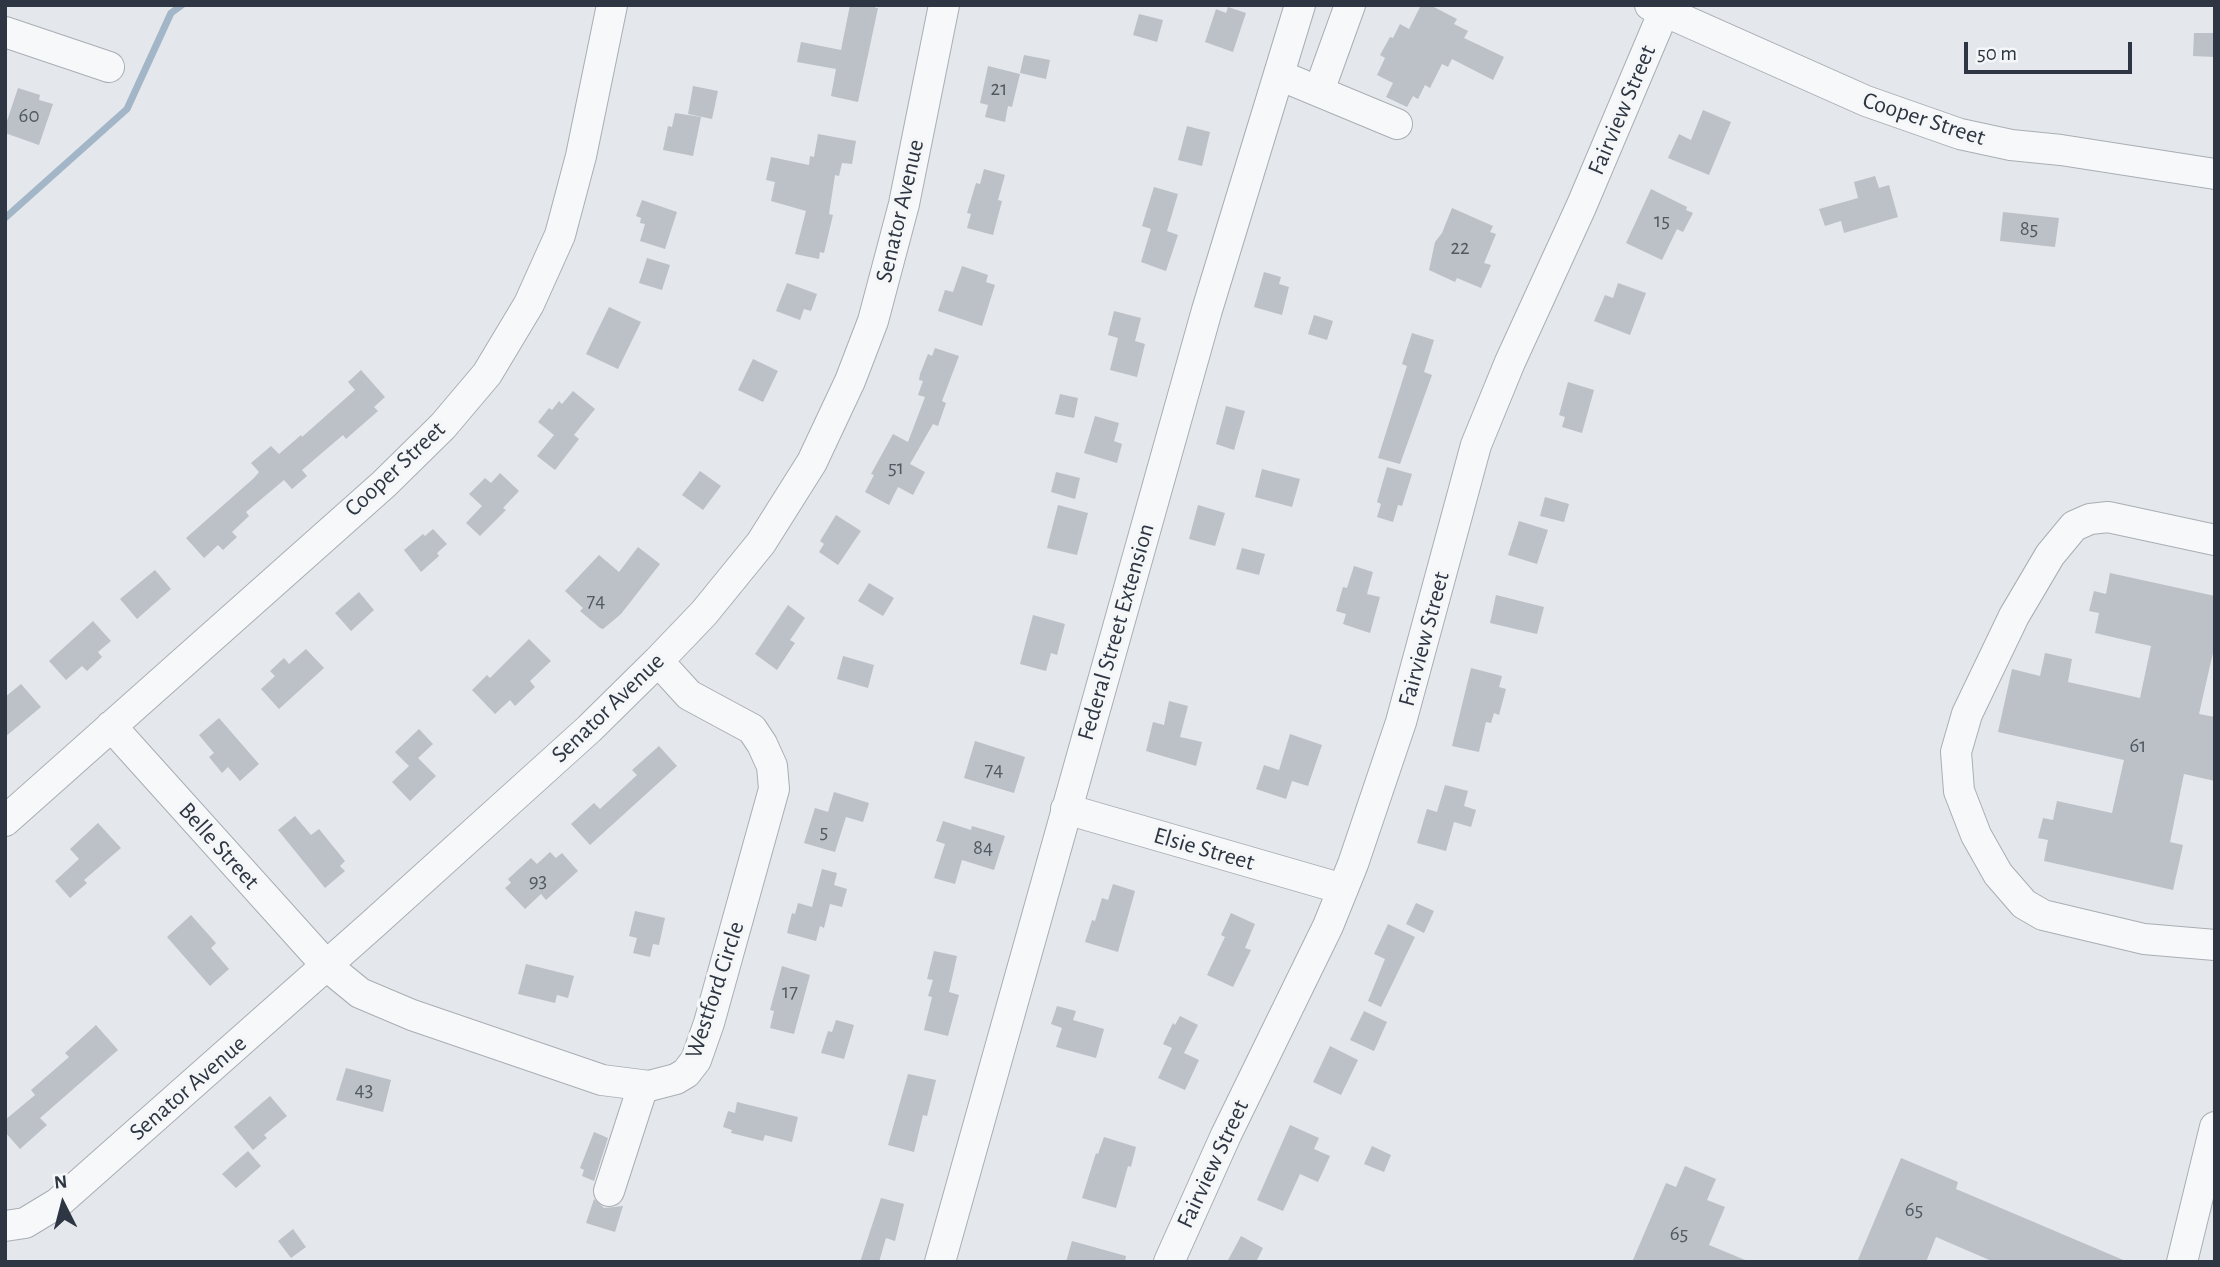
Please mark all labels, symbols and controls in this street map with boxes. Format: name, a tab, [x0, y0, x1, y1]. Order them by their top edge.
scale bar	[1968, 28, 2136, 72]
street label: Fairview Street	[1582, 41, 1662, 179]
text: 50 m	[1977, 43, 2017, 64]
house number: 21	[991, 76, 1007, 102]
street label: Cooper Street	[1859, 86, 1989, 152]
house number: 60	[19, 103, 39, 129]
street label: Senator Avenue	[870, 137, 930, 285]
house number: 15	[1654, 208, 1670, 234]
house number: 85	[2020, 216, 2038, 242]
house number: 22	[1450, 235, 1470, 261]
street label: Cooper Street	[339, 415, 451, 523]
house number: 51	[888, 455, 904, 481]
street label: Federal Street Extension	[1071, 520, 1161, 744]
street label: Fairview Street	[1392, 568, 1456, 710]
house number: 74	[587, 588, 605, 614]
street label: Senator Avenue	[546, 647, 670, 769]
house number: 61	[2129, 733, 2147, 759]
house number: 74	[985, 757, 1003, 783]
street label: Belle Street	[172, 797, 266, 895]
house number: 5	[820, 819, 828, 845]
street label: Elsie Street	[1150, 821, 1258, 877]
house number: 84	[973, 835, 993, 861]
house number: 93	[529, 868, 547, 894]
street label: Westford Circle	[679, 918, 751, 1062]
house number: 17	[782, 979, 798, 1005]
street label: Senator Avenue	[123, 1029, 253, 1147]
house number: 43	[355, 1077, 373, 1103]
street label: Fairview Street	[1171, 1095, 1255, 1233]
north arrow	[28, 1169, 98, 1239]
text: N	[53, 1172, 68, 1193]
house number: 65	[1905, 1197, 1923, 1223]
house number: 65	[1670, 1221, 1688, 1247]

